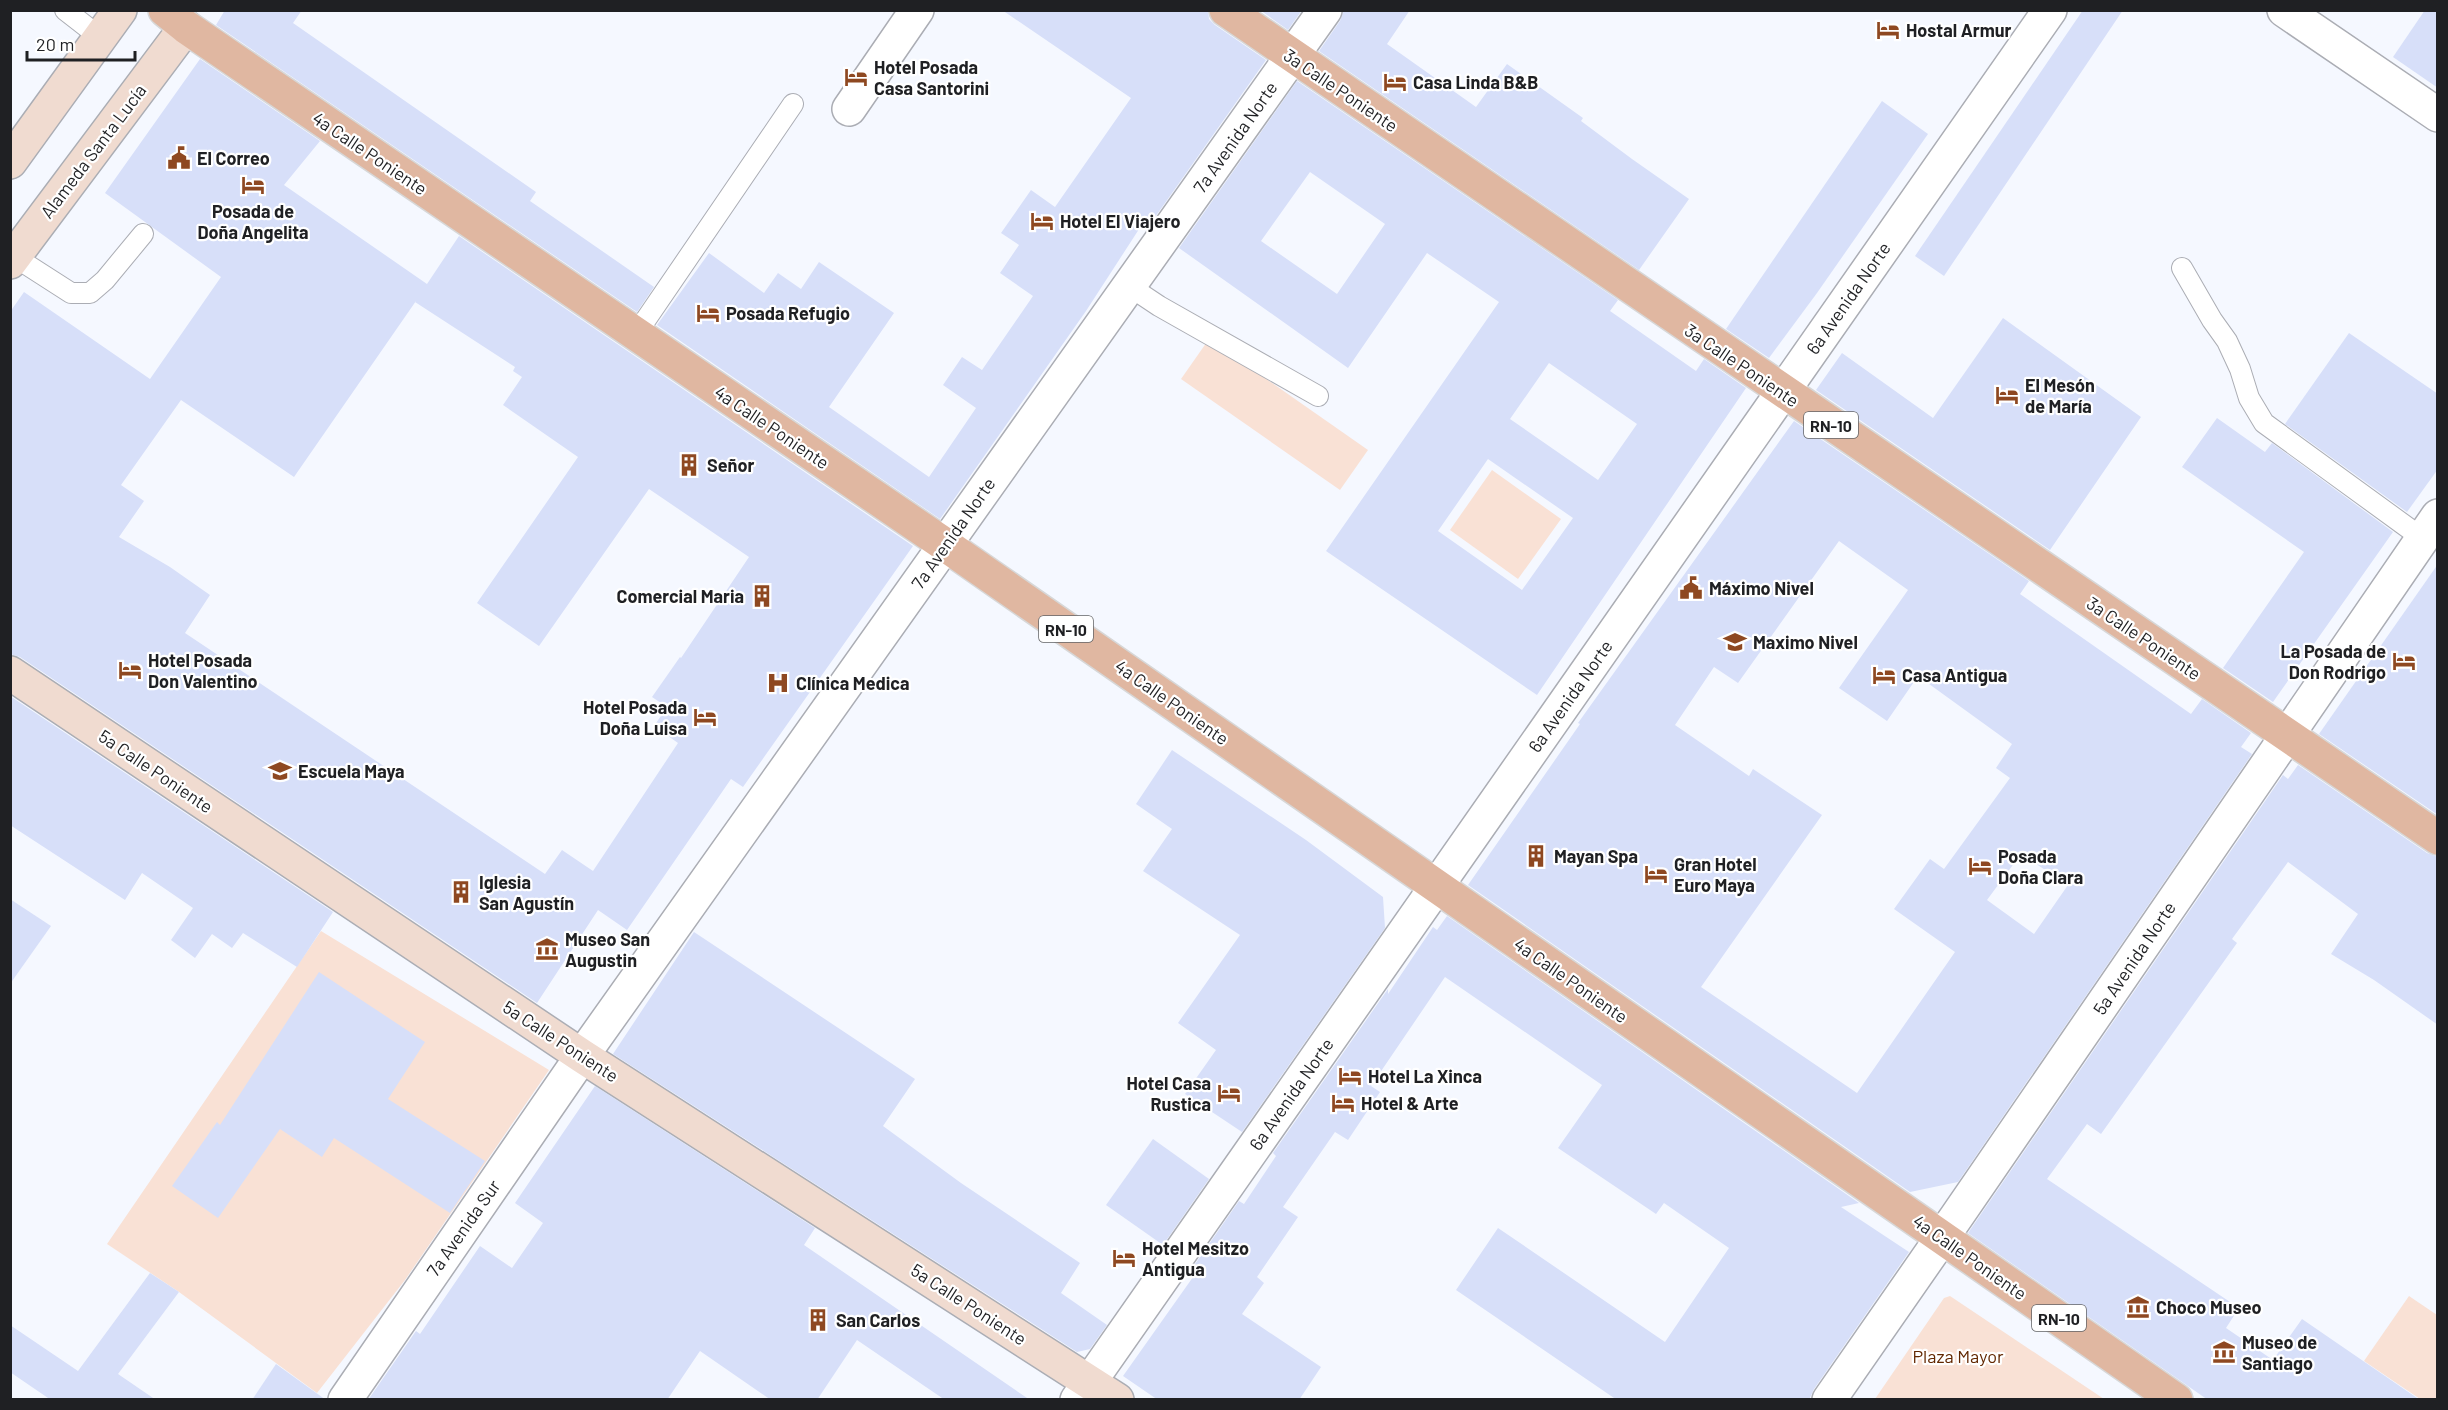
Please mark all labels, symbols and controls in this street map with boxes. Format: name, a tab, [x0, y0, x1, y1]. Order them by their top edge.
hotel icon: Hostal Armur	[1875, 17, 1901, 43]
place label: Hostal Armur	[1906, 19, 2011, 41]
scale bar	[27, 24, 135, 62]
text: 20 m	[36, 33, 74, 55]
street label: 3a Calle Poniente	[1280, 44, 1402, 136]
place label: Hotel Posada Casa Santorini	[874, 56, 989, 99]
hotel icon: Hotel Posada Casa Santorini	[843, 64, 869, 90]
hotel icon: Casa Linda B&B	[1382, 69, 1408, 95]
place label: Casa Linda B&B	[1413, 71, 1539, 93]
street label: 7a Avenida Norte	[1188, 77, 1282, 197]
street label: Alameda Santa Lucía	[35, 80, 151, 222]
street label: 4a Calle Poniente	[308, 106, 432, 200]
public building icon: El Correo	[166, 145, 192, 171]
place label: El Correo	[197, 147, 270, 169]
hotel icon: Posada de Doña Angelita	[240, 172, 266, 198]
place label: Posada de Doña Angelita	[197, 200, 309, 243]
hotel icon: Hotel El Viajero	[1029, 208, 1055, 234]
place label: Hotel El Viajero	[1060, 210, 1181, 232]
street label: 6a Avenida Norte	[1801, 238, 1895, 358]
hotel icon: Posada Refugio	[695, 300, 721, 326]
place label: Posada Refugio	[726, 302, 850, 324]
street label: 3a Calle Poniente	[1681, 319, 1803, 411]
place label: El Mesón de María	[2025, 374, 2095, 417]
street label: 4a Calle Poniente	[710, 380, 834, 474]
hotel icon: El Mesón de María	[1994, 382, 2020, 408]
road number: RN-10	[1804, 412, 1858, 438]
building icon: Señor	[676, 452, 702, 478]
place label: Señor	[707, 454, 754, 476]
street label: 7a Avenida Norte	[906, 473, 1000, 593]
public building icon: Máximo Nivel	[1678, 575, 1704, 601]
place label: Máximo Nivel	[1709, 577, 1814, 599]
building icon: Comercial Maria	[749, 583, 775, 609]
place label: Comercial Maria	[616, 585, 744, 607]
street label: 3a Calle Poniente	[2083, 592, 2205, 684]
road number: RN-10	[1039, 616, 1093, 642]
school or university icon: Maximo Nivel	[1722, 629, 1748, 655]
place label: Maximo Nivel	[1753, 631, 1858, 653]
street label: 6a Avenida Norte	[1523, 636, 1617, 756]
place label: La Posada de Don Rodrigo	[2281, 640, 2386, 683]
hotel icon: La Posada de Don Rodrigo	[2391, 648, 2417, 674]
place label: Hotel Posada Don Valentino	[148, 649, 258, 692]
street label: 4a Calle Poniente	[1111, 655, 1233, 749]
hotel icon: Hotel Posada Don Valentino	[117, 657, 143, 683]
hotel icon: Casa Antigua	[1871, 662, 1897, 688]
place label: Casa Antigua	[1902, 664, 2007, 686]
hospital icon: Clínica Medica	[765, 670, 791, 696]
place label: Clínica Medica	[796, 672, 909, 694]
place label: Hotel Posada Doña Luisa	[583, 696, 687, 739]
hotel icon: Hotel Posada Doña Luisa	[692, 704, 718, 730]
street label: 5a Calle Poniente	[95, 725, 217, 817]
school or university icon: Escuela Maya	[267, 758, 293, 784]
place label: Escuela Maya	[298, 760, 405, 782]
building icon: Mayan Spa	[1523, 843, 1549, 869]
place label: Mayan Spa	[1554, 845, 1638, 867]
place label: Posada Doña Clara	[1998, 845, 2083, 888]
place label: Gran Hotel Euro Maya	[1674, 853, 1757, 896]
hotel icon: Posada Doña Clara	[1967, 853, 1993, 879]
hotel icon: Gran Hotel Euro Maya	[1643, 861, 1669, 887]
place label: Iglesia San Agustín	[479, 871, 574, 914]
building icon: Iglesia San Agustín	[448, 879, 474, 905]
street label: 5a Avenida Norte	[2088, 897, 2180, 1019]
place label: Museo San Augustin	[565, 928, 650, 971]
street label: 4a Calle Poniente	[1510, 933, 1632, 1027]
museum icon: Museo San Augustin	[534, 936, 560, 962]
street label: 5a Calle Poniente	[499, 996, 623, 1086]
street label: 6a Avenida Norte	[1244, 1034, 1338, 1154]
hotel icon: Hotel La Xinca	[1337, 1063, 1363, 1089]
place label: Hotel La Xinca	[1368, 1065, 1482, 1087]
place label: Hotel Casa Rustica	[1126, 1072, 1211, 1115]
hotel icon: Hotel Casa Rustica	[1216, 1080, 1242, 1106]
hotel icon: Hotel & Arte	[1330, 1090, 1356, 1116]
place label: Hotel & Arte	[1361, 1092, 1459, 1114]
street label: 7a Avenida Sur	[422, 1175, 505, 1281]
street label: 4a Calle Poniente	[1909, 1210, 2031, 1304]
place label: Hotel Mesitzo Antigua	[1142, 1237, 1249, 1280]
hotel icon: Hotel Mesitzo Antigua	[1111, 1245, 1137, 1271]
street label: 5a Calle Poniente	[907, 1259, 1031, 1349]
museum icon: Choco Museo	[2125, 1294, 2151, 1320]
place label: Choco Museo	[2156, 1296, 2262, 1318]
road number: RN-10	[2032, 1305, 2086, 1331]
building icon: San Carlos	[805, 1307, 831, 1333]
place label: San Carlos	[836, 1309, 920, 1331]
place label: Museo de Santiago	[2242, 1331, 2317, 1374]
museum icon: Museo de Santiago	[2211, 1339, 2237, 1365]
park label: Plaza Mayor	[1912, 1345, 2004, 1367]

